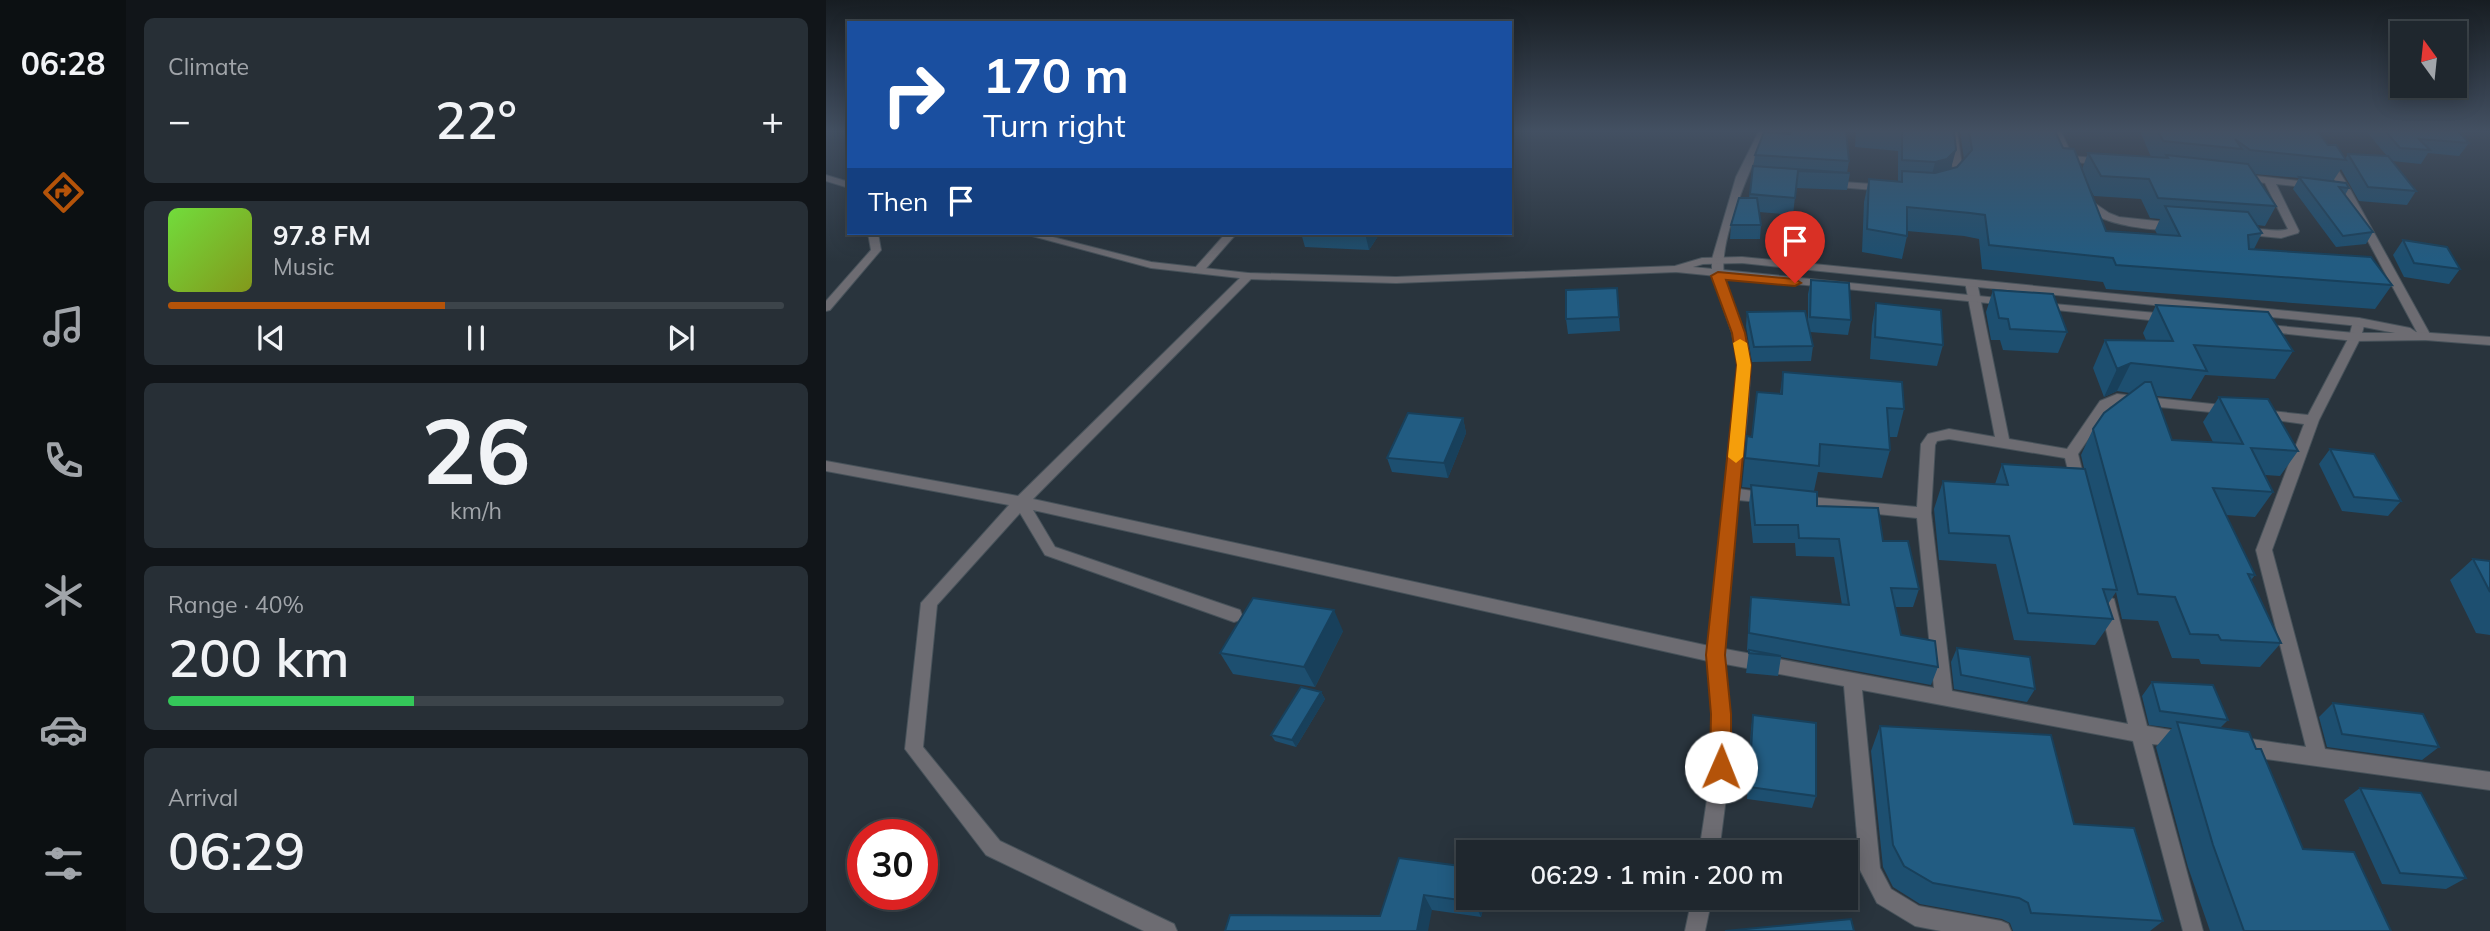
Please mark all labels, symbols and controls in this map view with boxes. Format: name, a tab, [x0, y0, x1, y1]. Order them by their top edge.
north arrow	[2390, 21, 2468, 98]
map controls	[2390, 21, 2467, 98]
text: 06:28	[21, 43, 105, 83]
text: 170 m	[983, 44, 1129, 105]
icon: right	[868, 49, 959, 140]
text: Climate	[168, 52, 249, 81]
text: 22°	[435, 87, 517, 152]
text: −	[168, 96, 191, 144]
text: +	[761, 96, 784, 144]
text: Turn right	[983, 105, 1126, 145]
icon: directions	[39, 168, 88, 217]
icon: arrive	[942, 182, 980, 220]
text: Then	[868, 185, 928, 218]
pin	[1765, 211, 1825, 283]
text: 97.8 FM	[273, 219, 371, 252]
icon: arrive	[1776, 222, 1814, 260]
text: Music	[273, 252, 334, 281]
icon: music	[39, 302, 88, 351]
icon: previous	[252, 319, 290, 357]
icon: pause	[457, 319, 495, 357]
icon: next	[662, 319, 700, 357]
text: 26	[421, 393, 531, 507]
icon: phone	[39, 436, 88, 485]
text: km/h	[450, 496, 502, 525]
icon: climate	[39, 571, 88, 620]
text: Range · 40%	[168, 590, 304, 619]
text: 200 km	[168, 625, 349, 690]
icon: car	[39, 705, 88, 754]
position arrow	[1684, 730, 1758, 804]
text: Arrival	[168, 783, 238, 812]
text: 06:29	[168, 818, 305, 883]
speed limit sign: 30	[847, 819, 938, 910]
icon: filters	[39, 839, 88, 888]
text: 06:29 · 1 min · 200 m	[1530, 858, 1784, 891]

